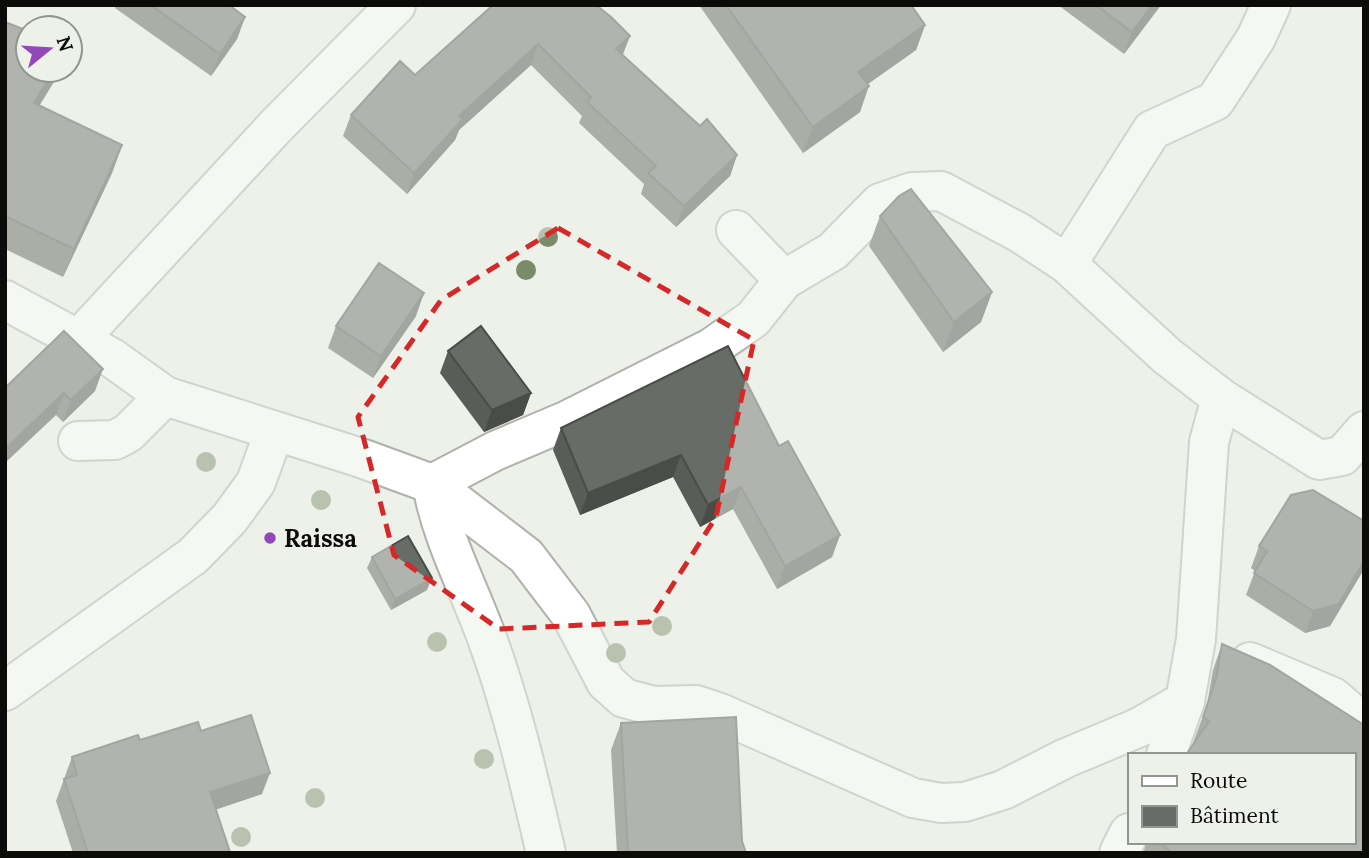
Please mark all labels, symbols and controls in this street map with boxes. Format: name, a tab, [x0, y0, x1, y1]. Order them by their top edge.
north arrow	[14, 14, 84, 84]
text: N	[51, 33, 79, 55]
place label: Raissa	[284, 523, 357, 554]
marker: Raissa	[262, 530, 278, 546]
legend	[1128, 753, 1355, 844]
text: Route	[1190, 767, 1247, 794]
text: Bâtiment	[1190, 802, 1279, 829]

